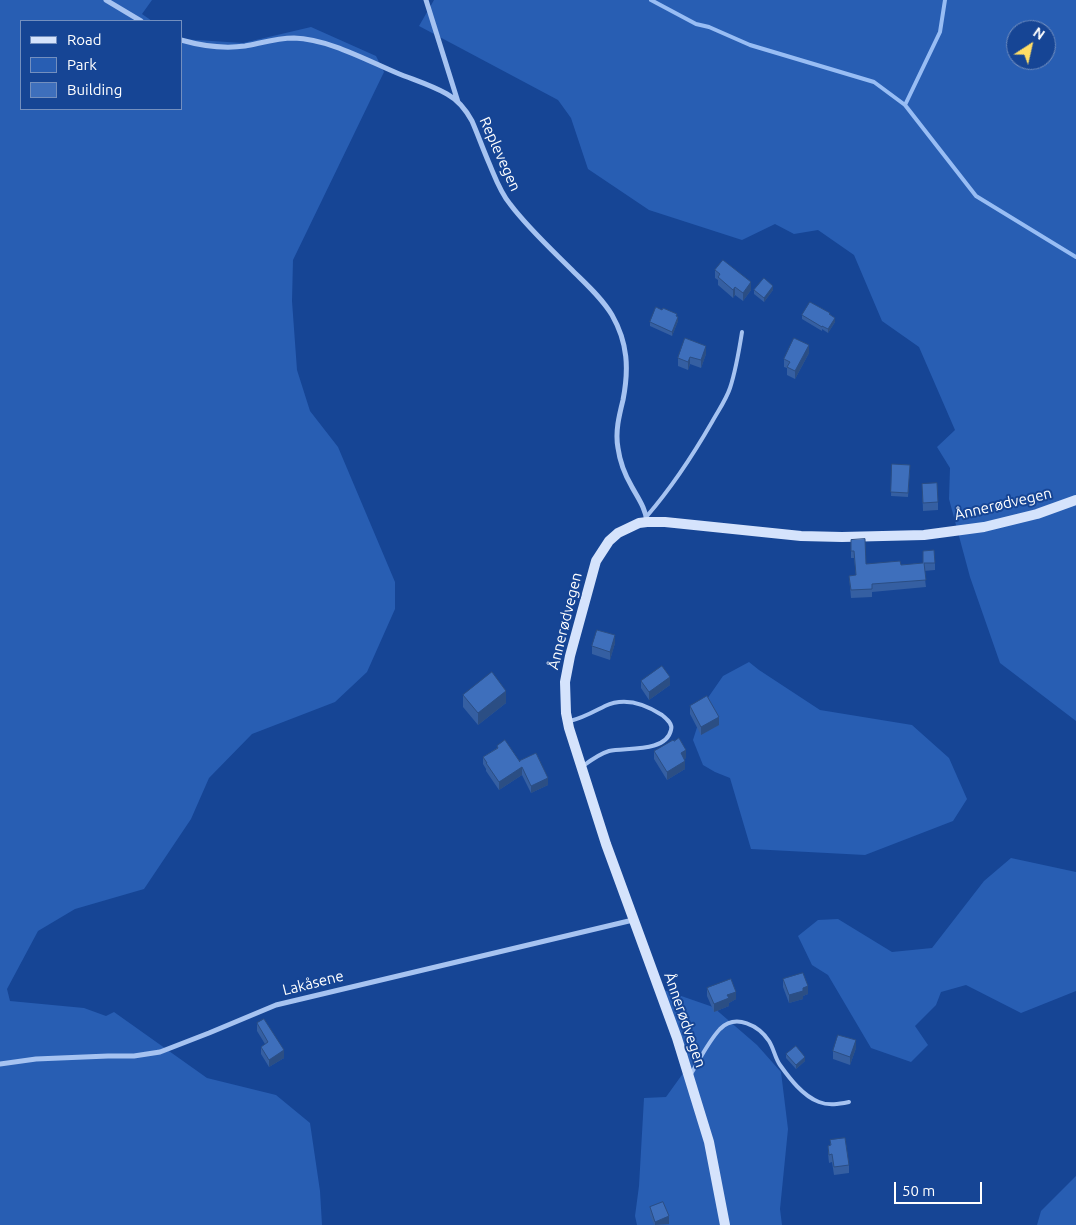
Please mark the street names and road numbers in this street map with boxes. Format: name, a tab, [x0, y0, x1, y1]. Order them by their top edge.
street label: Replevegen	[476, 114, 524, 194]
street label: Ånnerødvegen	[953, 484, 1053, 524]
street label: Ånnerødvegen	[544, 571, 586, 671]
street label: Lakåsene	[281, 967, 345, 999]
street label: Ånnerødvegen	[660, 970, 710, 1070]

